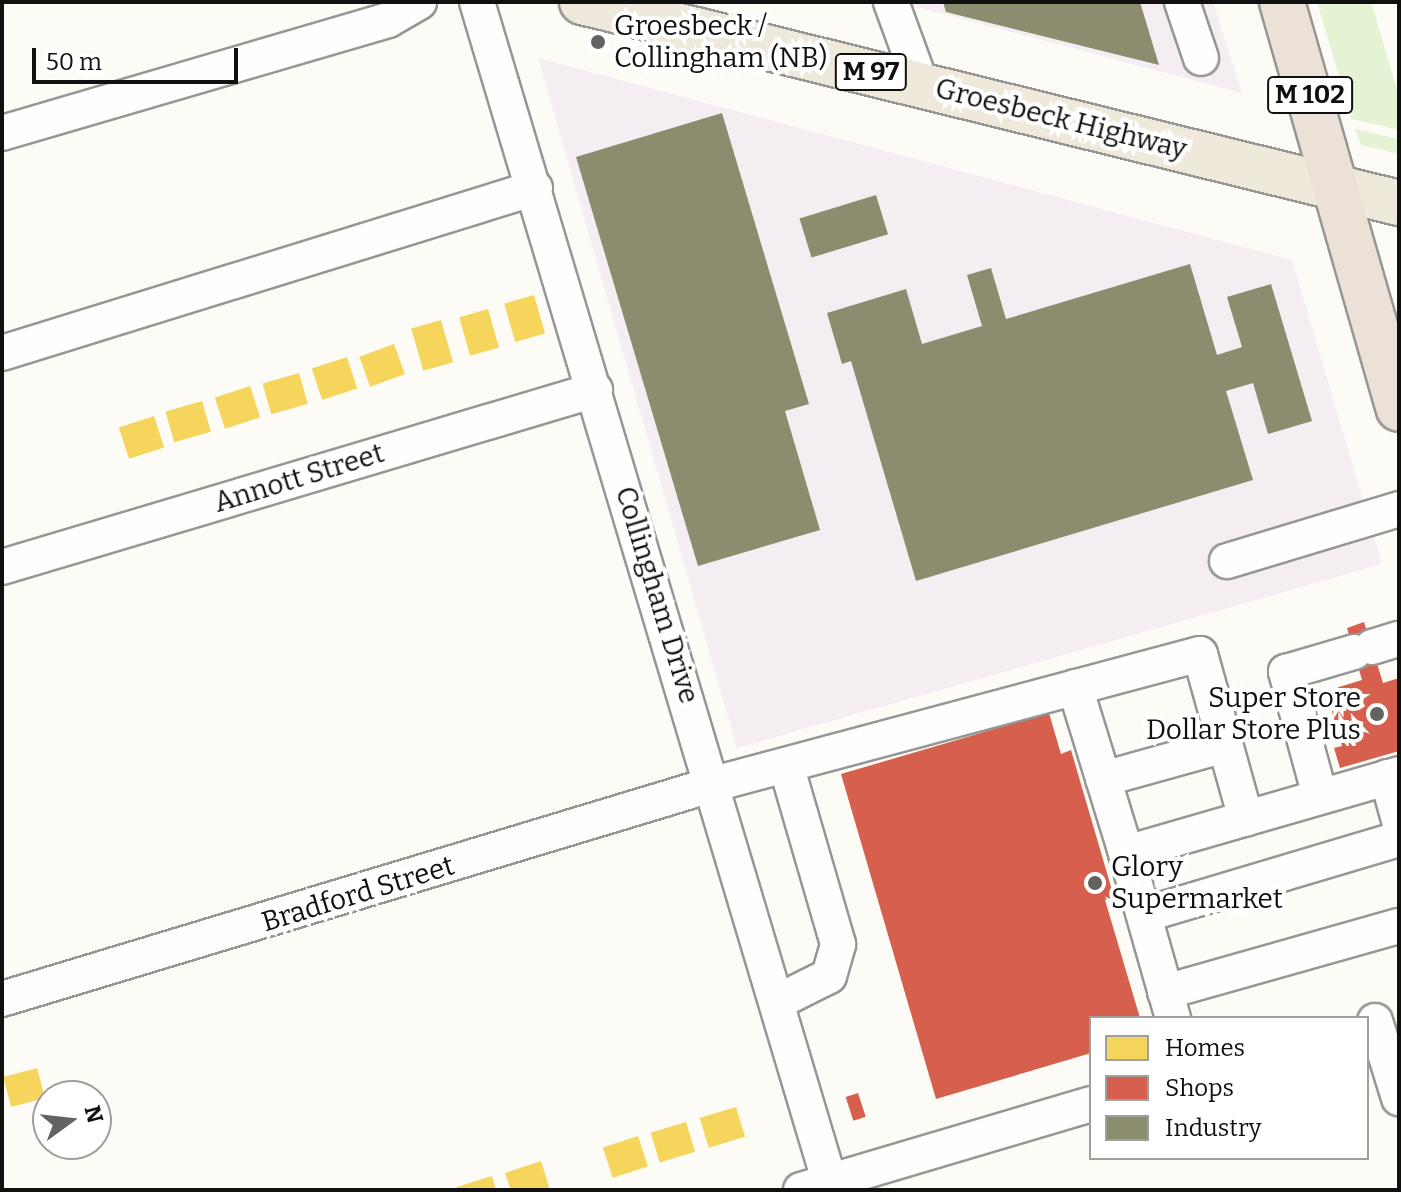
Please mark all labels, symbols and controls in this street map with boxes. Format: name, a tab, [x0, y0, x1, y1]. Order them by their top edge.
place label: Groesbeck / Collingham (NB)	[614, 9, 827, 75]
scale bar	[36, 32, 242, 82]
marker: Groesbeck / Collingham (NB)	[589, 33, 607, 51]
text: 50 m	[46, 48, 102, 76]
road number: M 97	[833, 50, 909, 94]
street label: Groesbeck Highway	[932, 72, 1190, 166]
road number: M 102	[1266, 73, 1354, 117]
street label: Annott Street	[210, 436, 388, 520]
street label: Collingham Drive	[608, 483, 706, 707]
place label: Super Store Dollar Store Plus	[1146, 681, 1361, 747]
marker: Super Store Dollar Store Plus	[1368, 705, 1386, 723]
street label: Bradford Street	[258, 849, 458, 939]
place label: Glory Supermarket	[1111, 850, 1283, 916]
marker: Glory Supermarket	[1086, 874, 1104, 892]
legend	[1089, 1016, 1369, 1160]
text: Homes	[1165, 1034, 1245, 1062]
text: Shops	[1165, 1074, 1234, 1102]
north arrow	[32, 1080, 112, 1160]
text: N	[78, 1102, 109, 1126]
text: Industry	[1165, 1114, 1262, 1142]

